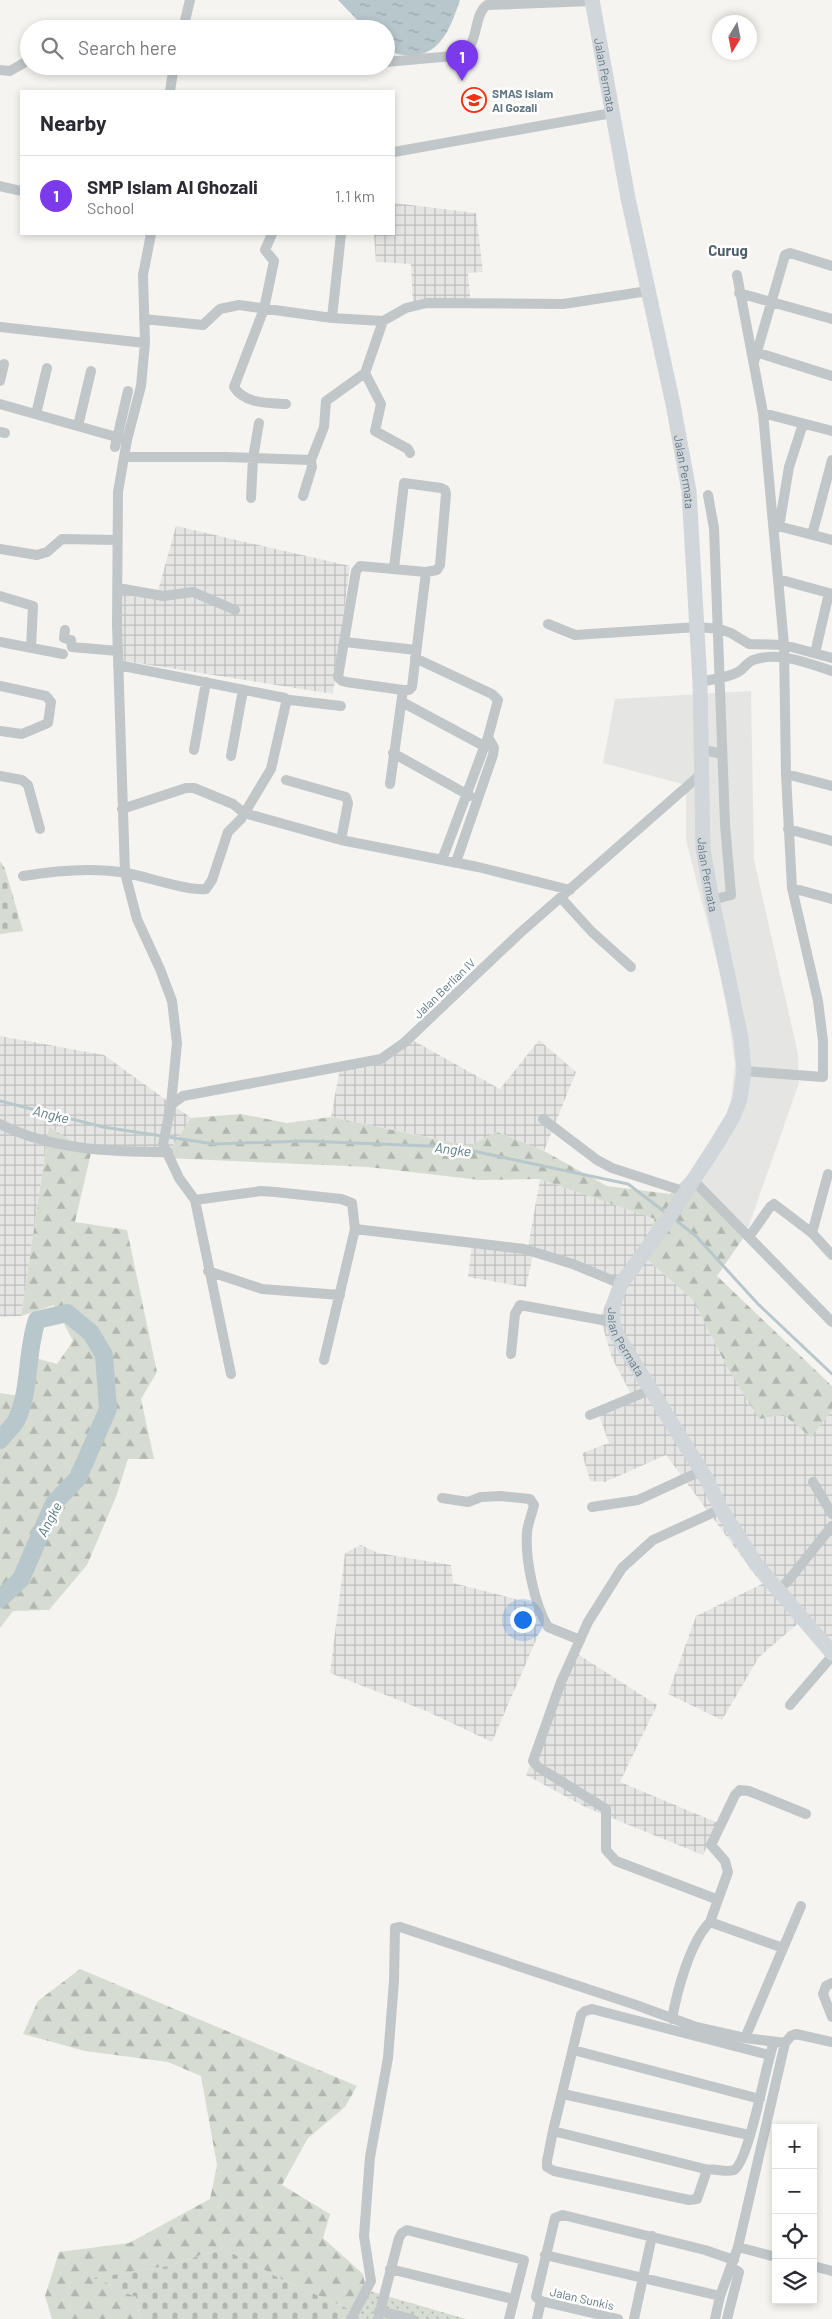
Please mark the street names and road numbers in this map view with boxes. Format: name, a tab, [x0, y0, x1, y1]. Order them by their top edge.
street label: Jalan Permata	[592, 37, 619, 113]
street label: Jalan Permata	[672, 434, 697, 509]
street label: Jalan Permata	[696, 837, 721, 913]
street label: Jalan Berlian IV	[410, 955, 478, 1021]
street label: Jalan Permata	[606, 1307, 648, 1379]
street label: Jalan Sunkis	[548, 2284, 616, 2312]

